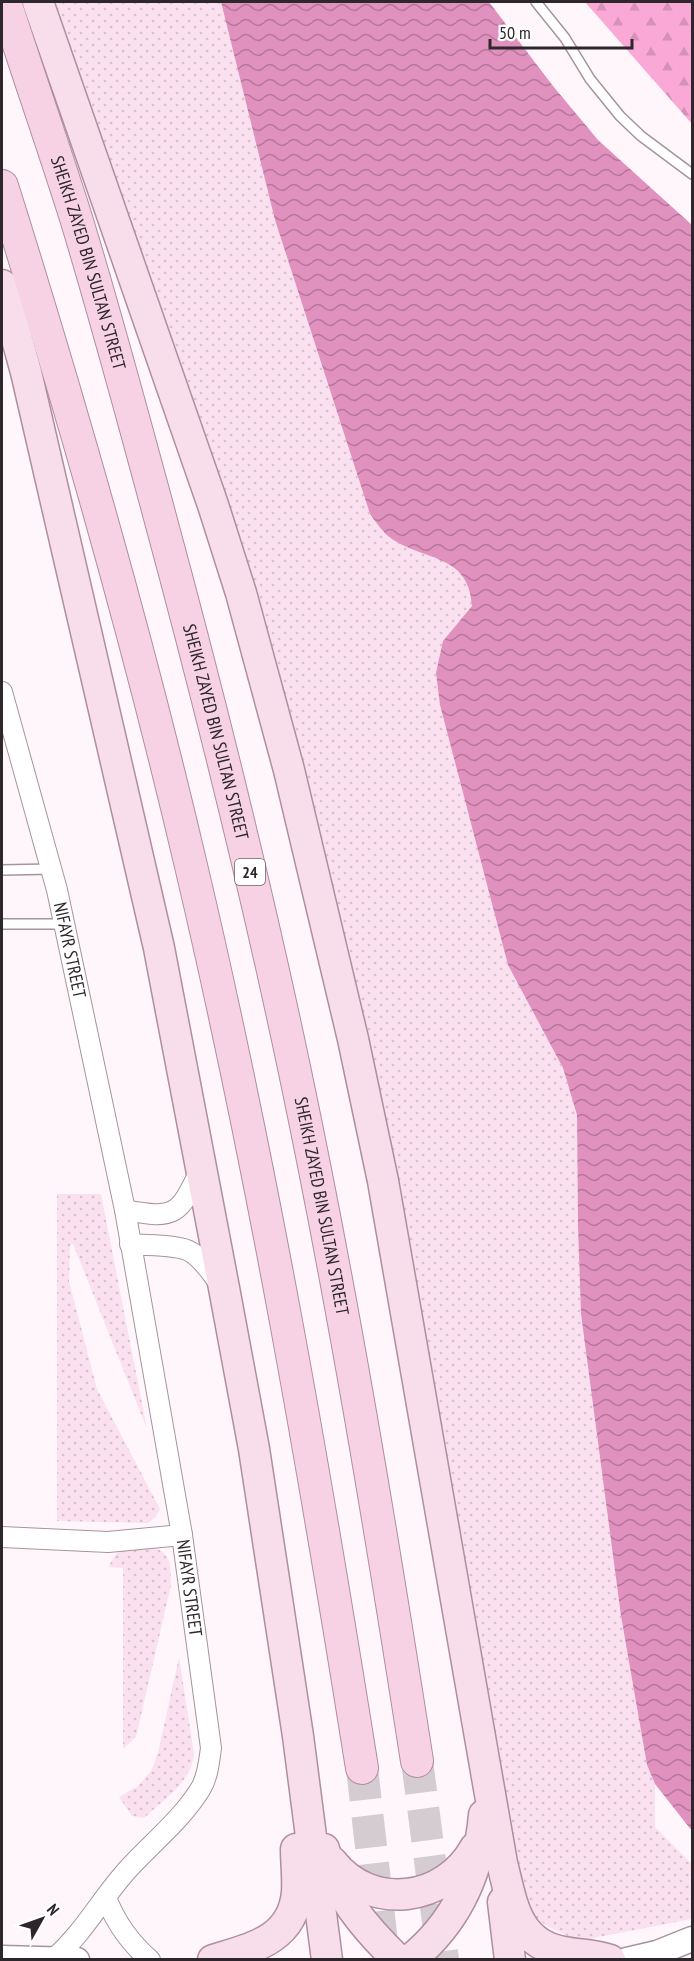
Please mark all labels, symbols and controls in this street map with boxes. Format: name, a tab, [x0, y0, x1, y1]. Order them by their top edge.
scale bar	[490, 12, 632, 50]
text: 50 m	[499, 21, 531, 44]
street label: SHEIKH ZAYED BIN SULTAN STREET	[46, 153, 131, 372]
street label: SHEIKH ZAYED BIN SULTAN STREET	[178, 621, 254, 842]
road number: 24	[235, 859, 265, 885]
street label: NIFAYR STREET	[49, 900, 92, 1000]
street label: SHEIKH ZAYED BIN SULTAN STREET	[290, 1095, 354, 1317]
street label: NIFAYR STREET	[172, 1538, 208, 1638]
north arrow	[12, 1889, 72, 1949]
text: N	[43, 1900, 64, 1919]

